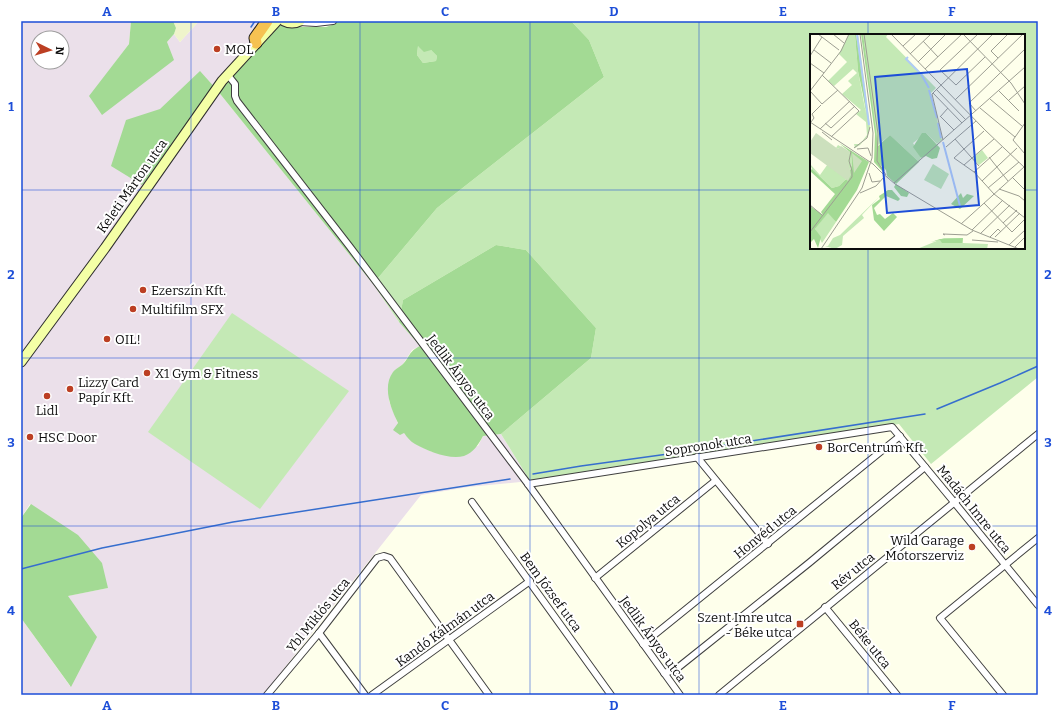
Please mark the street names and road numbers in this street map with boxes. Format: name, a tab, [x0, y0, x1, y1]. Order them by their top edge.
street label: Keleti Márton utca	[94, 136, 170, 236]
street label: Jedlik Ányos utca	[424, 331, 498, 422]
street label: Sopronok utca	[664, 431, 752, 459]
street label: Madách Imre utca	[934, 462, 1014, 556]
street label: Kopolya utca	[613, 491, 683, 551]
street label: Honvéd utca	[731, 502, 799, 562]
street label: Bem József utca	[517, 549, 585, 635]
street label: Rév utca	[829, 549, 877, 593]
street label: Ybl Miklós utca	[284, 575, 352, 655]
street label: Kandó Kálmán utca	[393, 588, 497, 670]
street label: Jedlik Ányos utca	[616, 592, 689, 685]
street label: Béke utca	[846, 617, 894, 671]

